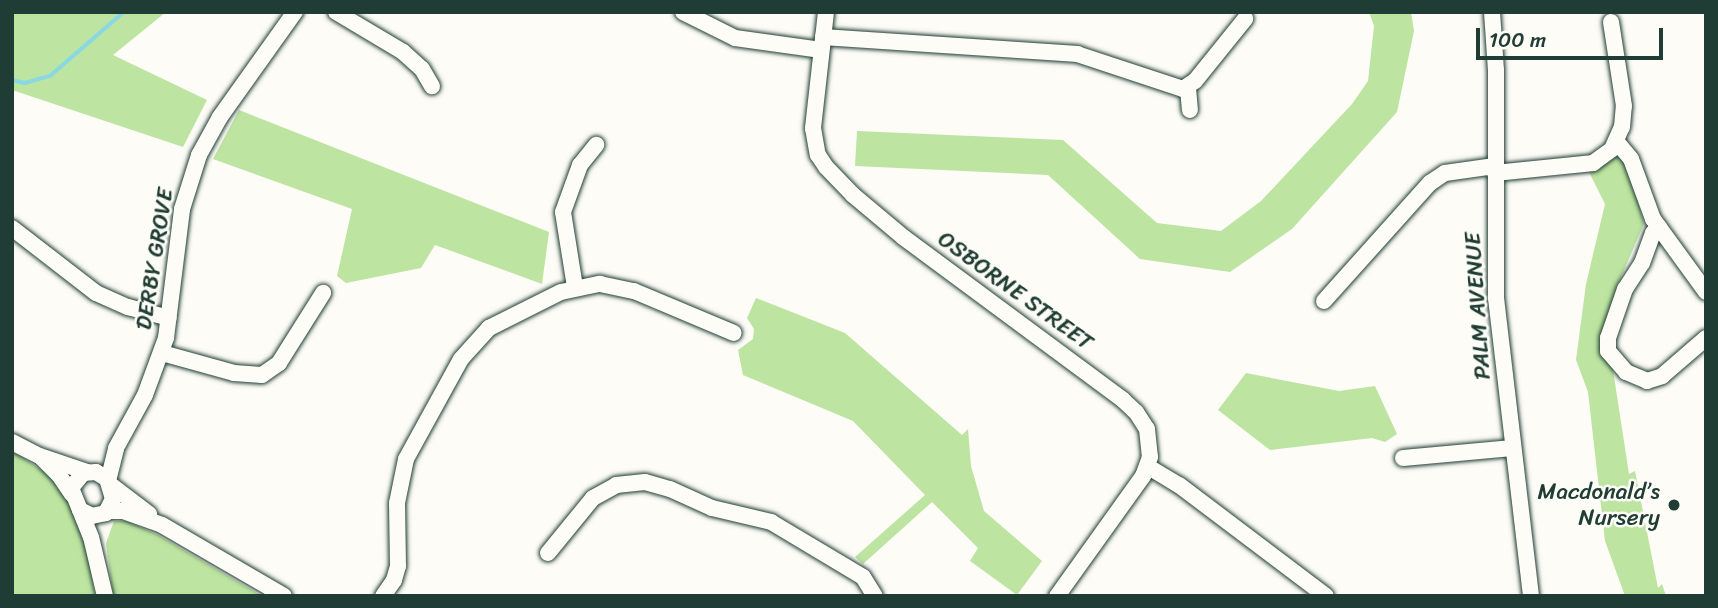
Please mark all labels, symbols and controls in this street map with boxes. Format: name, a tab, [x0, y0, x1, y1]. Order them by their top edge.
scale bar	[1480, 14, 1667, 58]
text: 100 m	[1489, 21, 1546, 59]
street label: DERBY GROVE	[130, 186, 180, 332]
street label: OSBORNE STREET	[932, 225, 1098, 357]
street label: PALM AVENUE	[1459, 232, 1497, 380]
place label: Macdonald’s Nursery	[1538, 478, 1660, 532]
marker: Macdonald’s Nursery	[1666, 497, 1682, 513]

